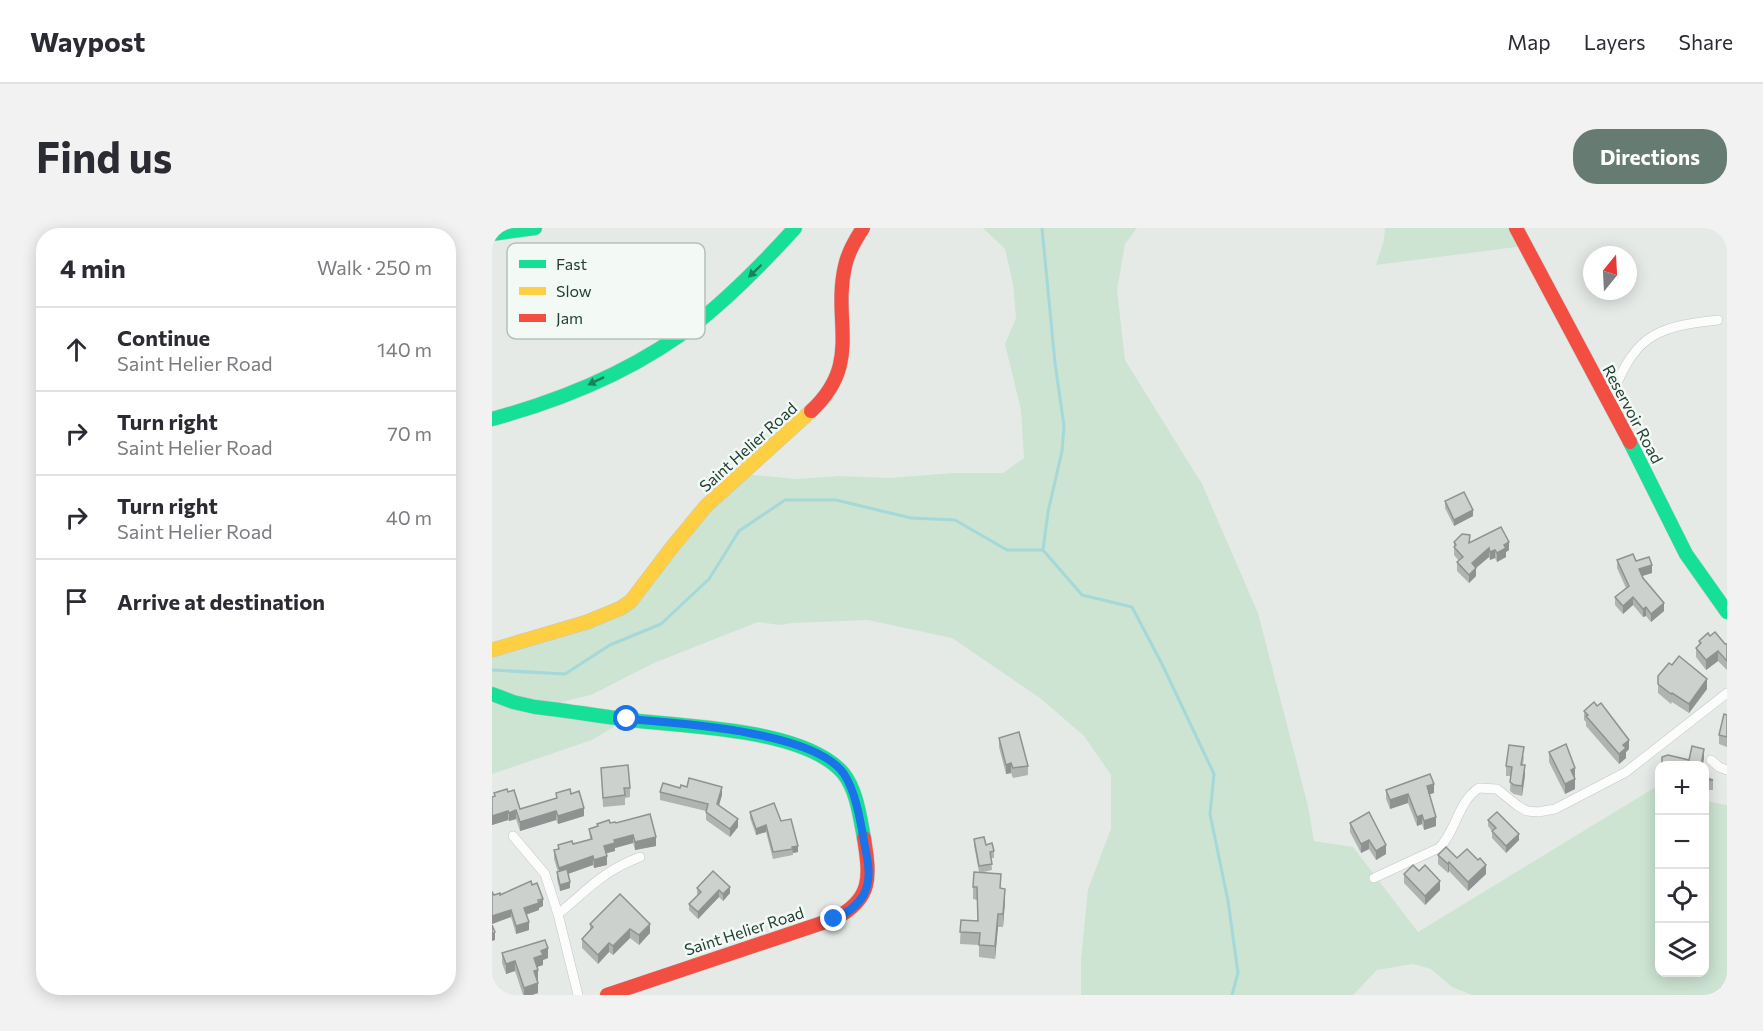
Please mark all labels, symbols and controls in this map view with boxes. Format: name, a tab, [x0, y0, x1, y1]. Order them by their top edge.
text: Waypost	[30, 24, 145, 58]
text: Map	[1507, 29, 1551, 54]
text: Layers	[1584, 29, 1646, 54]
text: Share	[1679, 29, 1733, 54]
button: Directions	[1573, 129, 1727, 184]
text: Find us	[36, 130, 172, 182]
legend	[507, 243, 705, 339]
north arrow	[1583, 246, 1637, 300]
text: 4 min	[60, 252, 126, 283]
text: Fast	[556, 254, 587, 273]
text: Walk · 250 m	[317, 255, 432, 279]
one-way arrow	[748, 264, 763, 278]
text: Slow	[556, 281, 592, 300]
text: Jam	[556, 308, 583, 327]
text: Continue	[117, 324, 210, 351]
icon: ahead	[60, 333, 93, 366]
text: 140 m	[377, 337, 432, 361]
text: Saint Helier Road	[117, 351, 273, 375]
street label: Reservoir Road	[1599, 361, 1667, 466]
one-way arrow	[587, 377, 604, 386]
street label: Saint Helier Road	[695, 398, 800, 495]
text: Turn right	[117, 408, 218, 435]
icon: right	[60, 417, 93, 450]
text: 70 m	[387, 421, 432, 445]
text: Saint Helier Road	[117, 435, 273, 459]
text: Turn right	[117, 492, 218, 519]
icon: right	[60, 501, 93, 534]
text: 40 m	[386, 505, 432, 529]
text: Saint Helier Road	[117, 519, 273, 543]
icon: arrive	[60, 585, 93, 618]
text: Arrive at destination	[117, 588, 325, 615]
route start	[613, 705, 639, 731]
map controls	[1655, 761, 1709, 977]
button: +	[1655, 761, 1709, 815]
button: −	[1655, 815, 1709, 869]
button: locate	[1655, 869, 1709, 923]
street label: Saint Helier Road	[682, 902, 806, 959]
route end	[820, 905, 846, 931]
button: layers	[1655, 923, 1709, 977]

